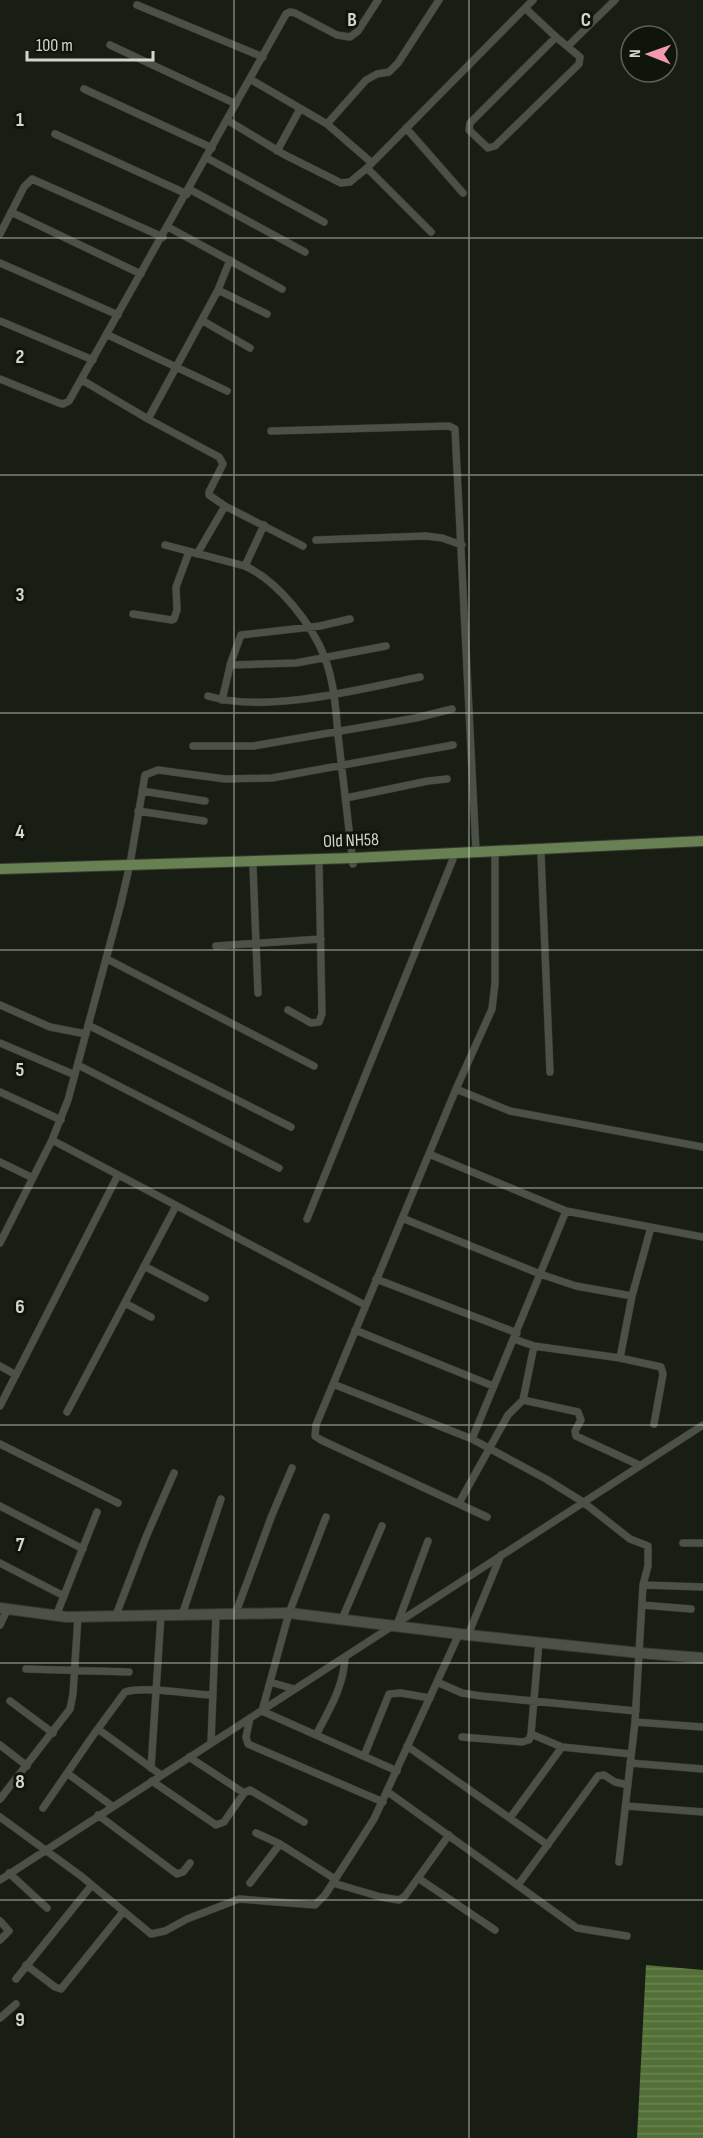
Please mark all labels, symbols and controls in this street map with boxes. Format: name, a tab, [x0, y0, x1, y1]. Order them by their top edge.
text: B	[347, 8, 357, 32]
text: C	[581, 8, 591, 32]
scale bar	[27, 24, 153, 62]
north arrow	[619, 24, 679, 84]
text: 100 m	[36, 35, 73, 56]
text: N	[626, 49, 645, 58]
text: 1	[16, 108, 24, 132]
text: 2	[16, 345, 24, 369]
text: 3	[16, 583, 25, 607]
text: 4	[15, 820, 25, 844]
street label: Old NH58	[323, 829, 379, 852]
text: 5	[16, 1058, 25, 1082]
text: 6	[15, 1295, 25, 1319]
text: 7	[16, 1533, 25, 1557]
text: 8	[15, 1770, 25, 1794]
text: 9	[15, 2008, 25, 2032]

